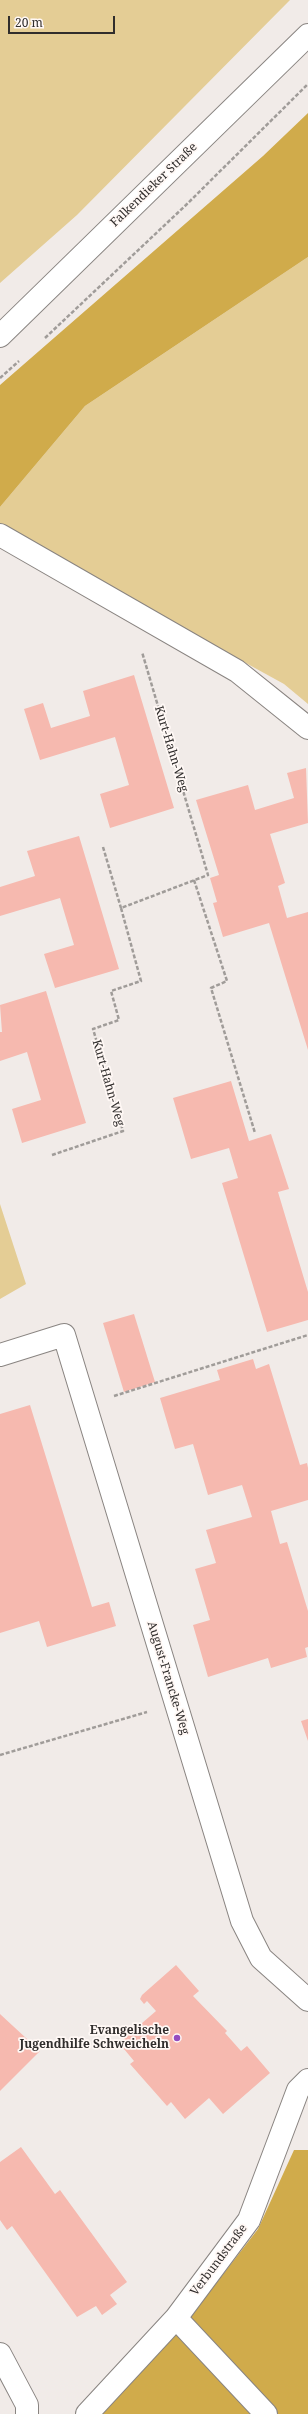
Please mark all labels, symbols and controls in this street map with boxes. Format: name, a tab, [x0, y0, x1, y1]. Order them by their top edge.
scale bar	[10, 8, 117, 34]
text: 20 m	[15, 14, 43, 31]
street label: Falkendieker Straße	[108, 140, 200, 230]
street label: Kurt-Hahn-Weg	[151, 704, 191, 794]
street label: Kurt-Hahn-Weg	[89, 1038, 127, 1128]
street label: August-Francke-Weg	[144, 1620, 192, 1736]
place label: Evangelische Jugendhilfe Schweicheln	[19, 2024, 169, 2052]
marker: Evangelische Jugendhilfe Schweicheln	[172, 2033, 182, 2043]
street label: Verbundstraße	[188, 2222, 250, 2298]

